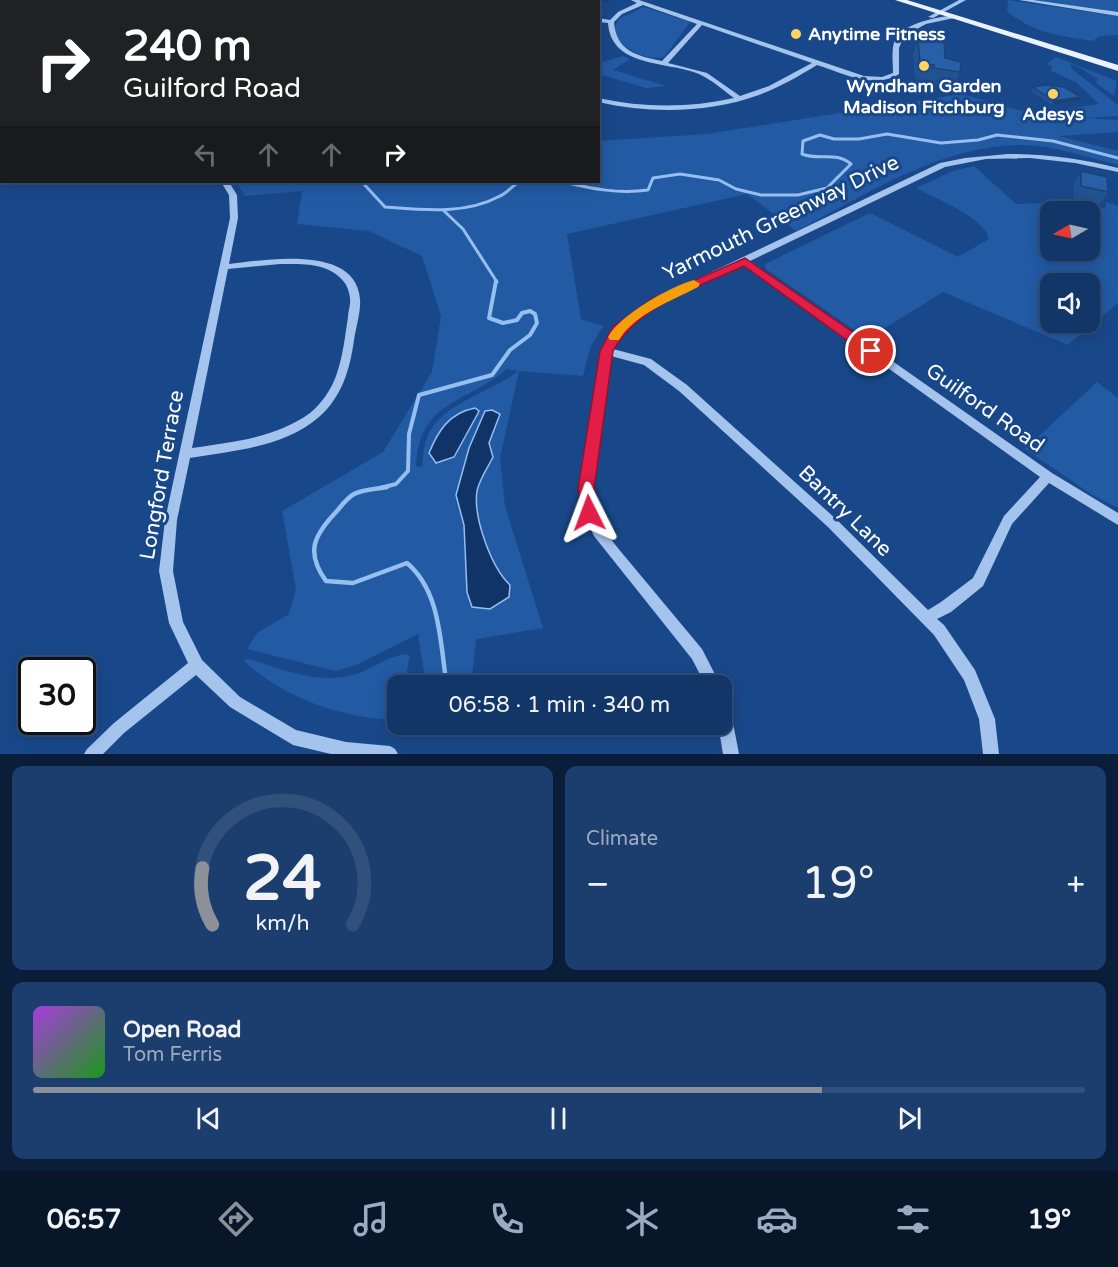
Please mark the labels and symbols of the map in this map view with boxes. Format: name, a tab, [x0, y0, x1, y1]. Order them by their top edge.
place label: Anytime Fitness	[808, 23, 946, 45]
marker: Anytime Fitness	[789, 27, 803, 41]
marker: Wyndham Garden Madison Fitchburg	[917, 59, 931, 73]
place label: Wyndham Garden Madison Fitchburg	[843, 75, 1005, 118]
marker: Adesys	[1046, 87, 1060, 101]
place label: Adesys	[1022, 103, 1084, 125]
street label: Yarmouth Greenway Drive	[659, 150, 903, 286]
north arrow	[1040, 201, 1100, 261]
pin	[845, 325, 896, 376]
street label: Guilford Road	[921, 358, 1049, 458]
street label: Longford Terrace	[135, 388, 189, 562]
street label: Bantry Lane	[793, 460, 897, 562]
position arrow	[557, 481, 621, 545]
speed limit sign: 30	[18, 657, 96, 735]

